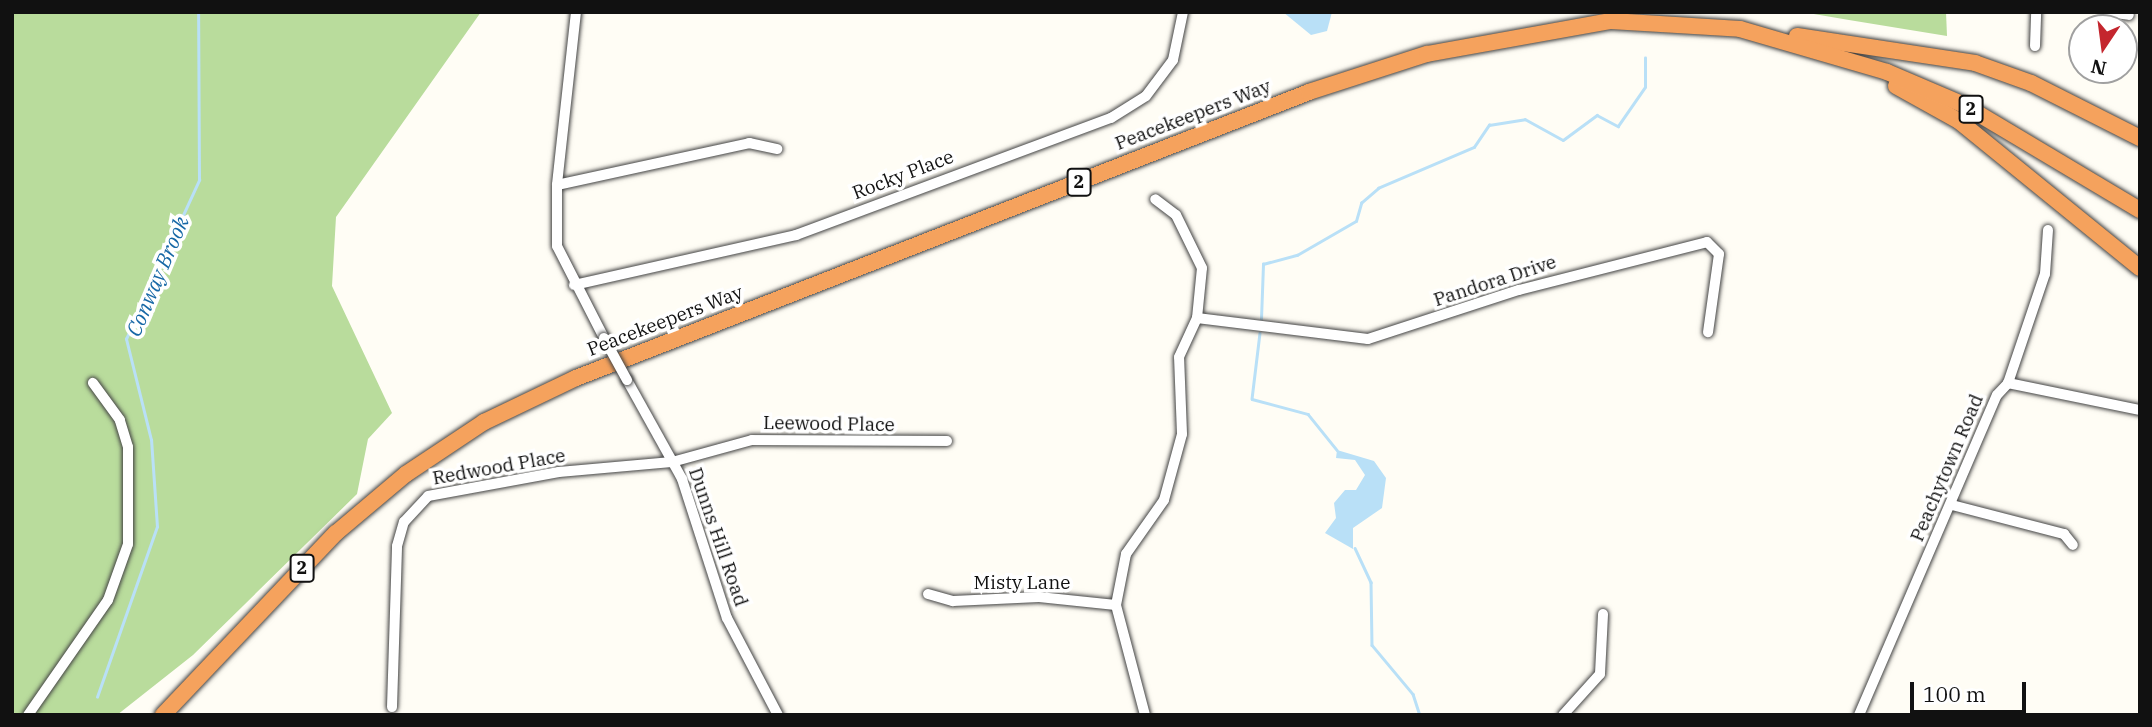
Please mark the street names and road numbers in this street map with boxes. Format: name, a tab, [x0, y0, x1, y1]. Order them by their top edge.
street label: Peacekeepers Way	[1112, 75, 1274, 155]
road number: 2	[1957, 94, 1985, 124]
street label: Rocky Place	[849, 145, 957, 205]
road number: 2	[1065, 168, 1093, 196]
street label: Pandora Drive	[1431, 250, 1559, 312]
street label: Peacekeepers Way	[584, 281, 746, 361]
street label: Peachytown Road	[1906, 391, 1988, 545]
street label: Leewood Place	[763, 411, 895, 437]
street label: Redwood Place	[431, 444, 567, 490]
street label: Dunns Hill Road	[684, 465, 752, 609]
road number: 2	[288, 554, 316, 582]
street label: Misty Lane	[974, 572, 1070, 594]

